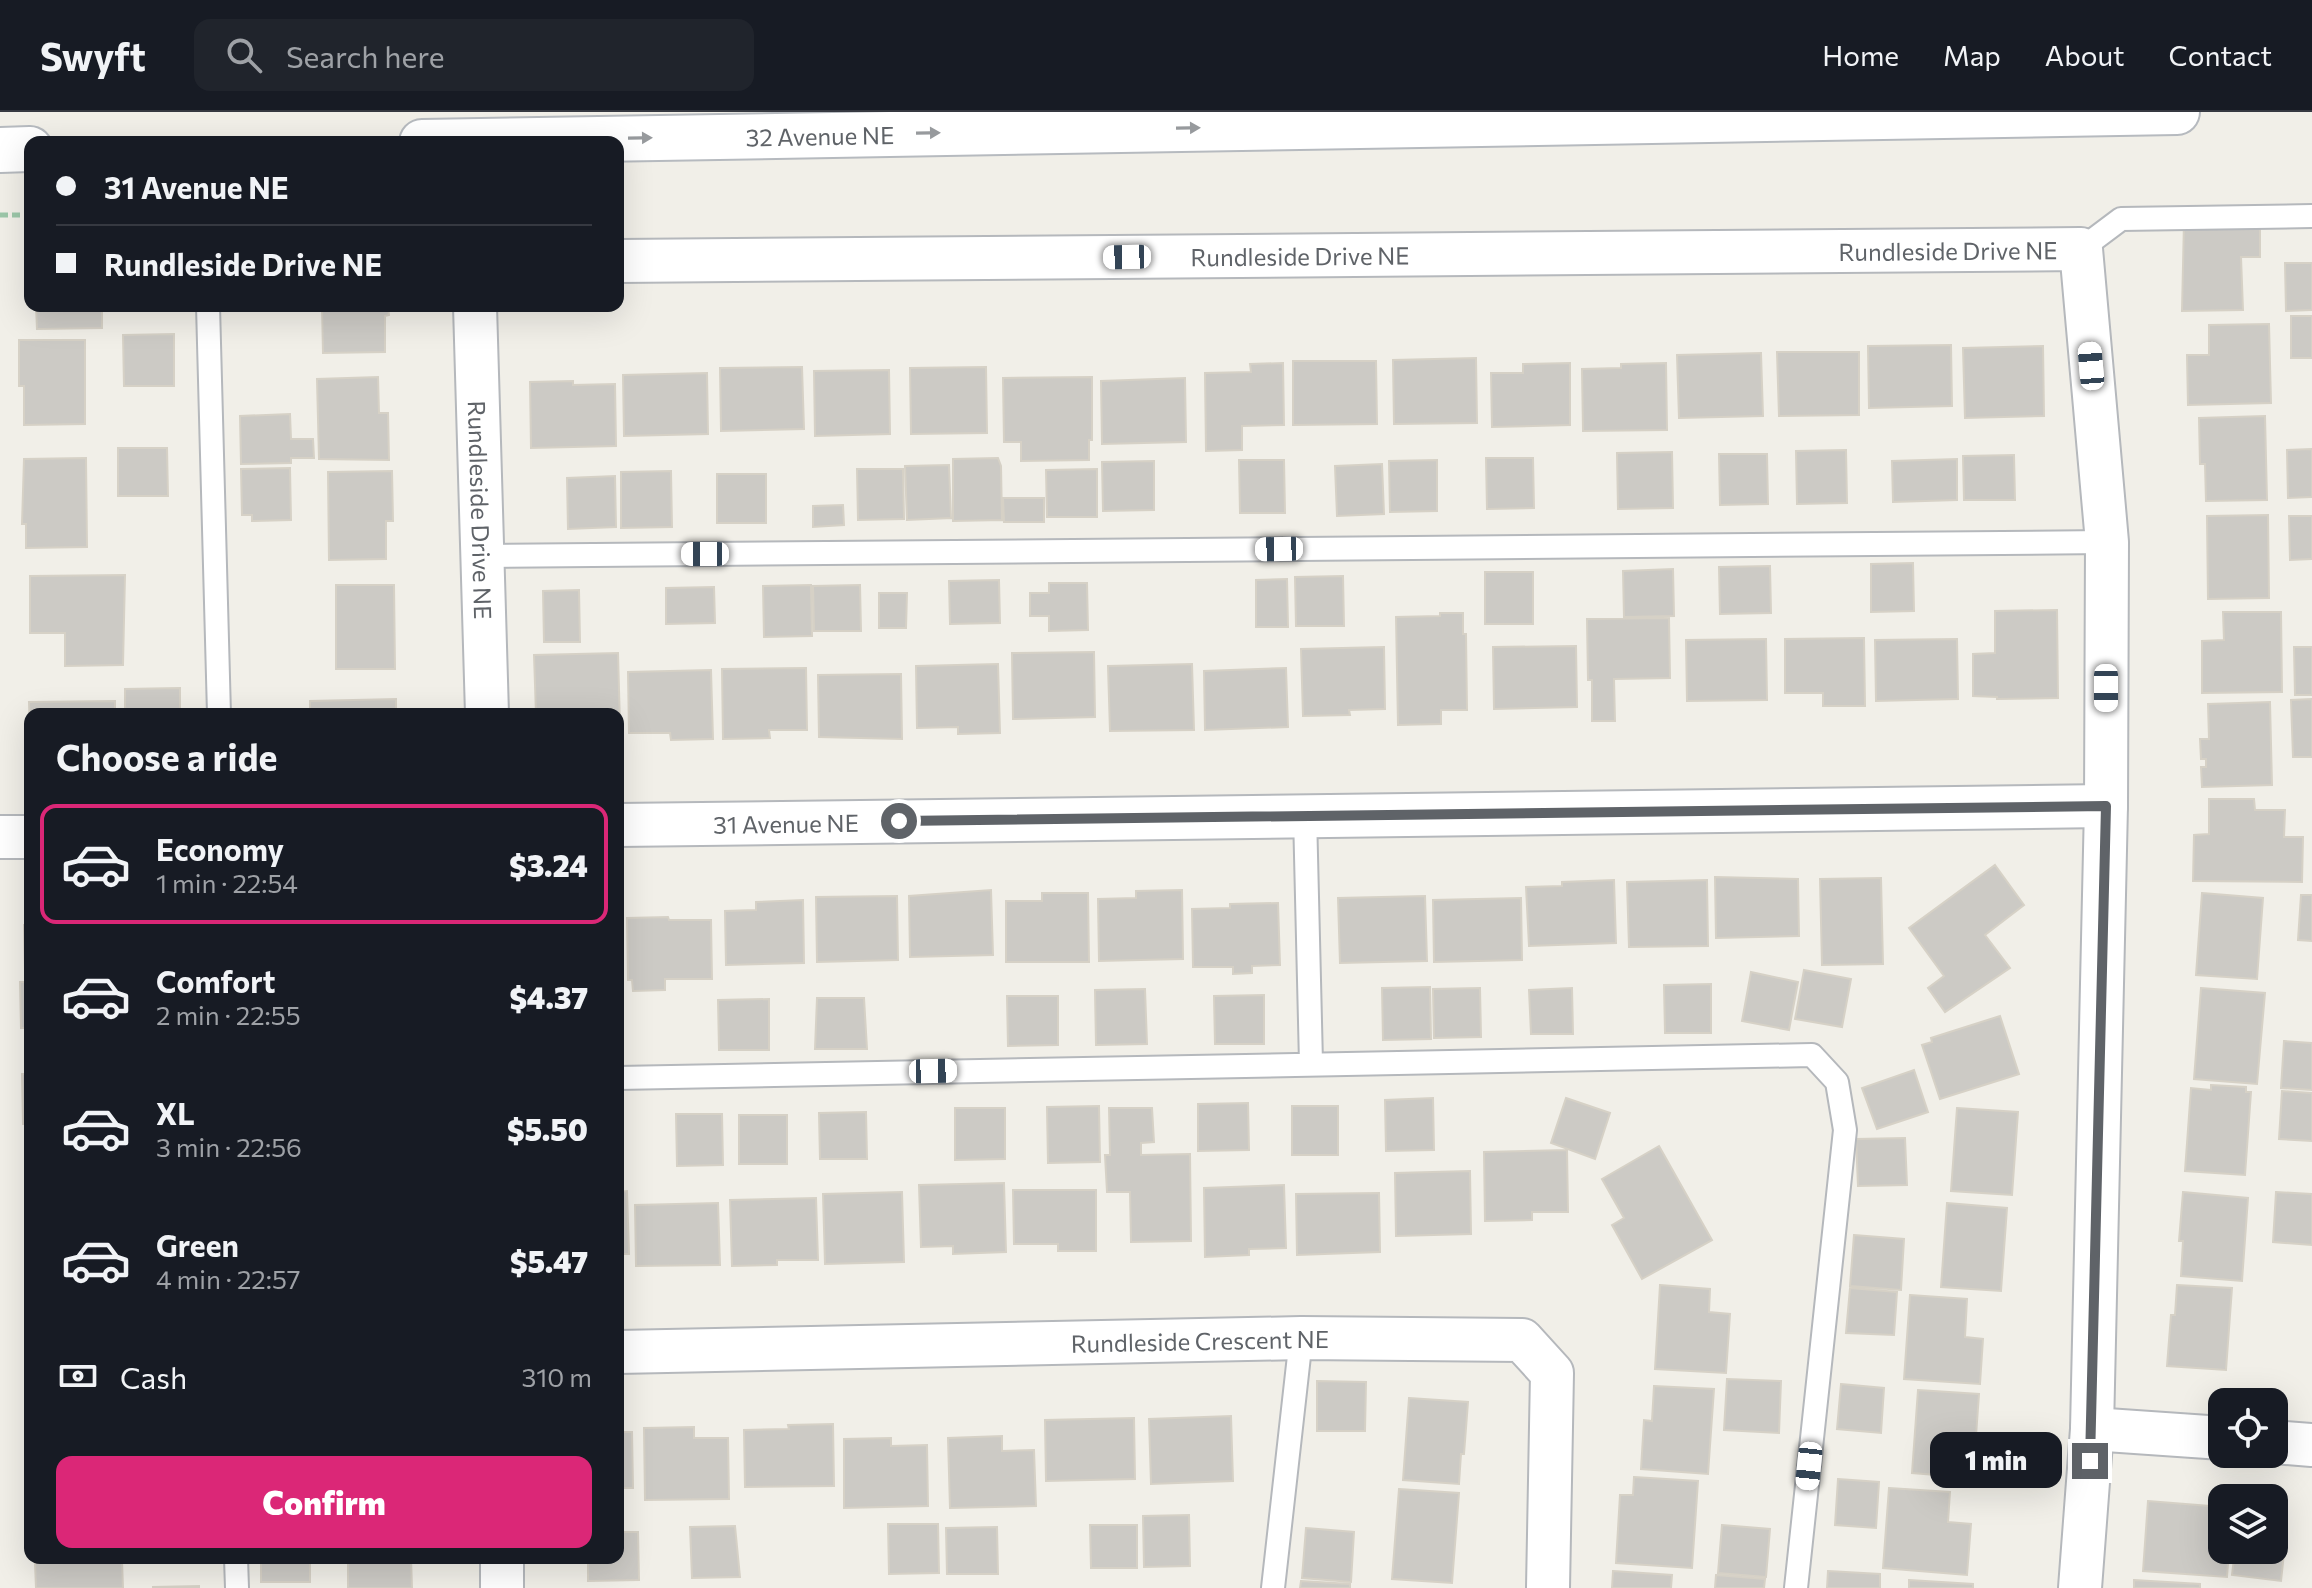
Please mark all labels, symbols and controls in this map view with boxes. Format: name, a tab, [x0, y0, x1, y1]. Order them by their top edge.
search box	[194, 19, 754, 91]
text: Swyft	[40, 32, 146, 79]
icon: search	[222, 33, 266, 77]
text: Search here	[286, 37, 445, 74]
text: Home	[1822, 38, 1899, 72]
text: Map	[1943, 38, 2001, 72]
text: About	[2045, 38, 2125, 72]
text: Contact	[2169, 38, 2272, 72]
street label: 32 Avenue NE	[745, 119, 894, 151]
one-way arrow	[1176, 122, 1201, 134]
one-way arrow	[916, 126, 941, 139]
one-way arrow	[628, 132, 653, 144]
text: 31 Avenue NE	[104, 168, 289, 205]
street label: Rundleside Drive NE	[1838, 235, 2058, 265]
street label: Rundleside Drive NE	[1190, 240, 1410, 271]
text: Rundleside Drive NE	[104, 245, 382, 282]
car	[1103, 245, 1151, 269]
car	[2077, 341, 2105, 391]
street label: Rundleside Drive NE	[463, 400, 499, 620]
car	[1255, 537, 1303, 561]
car	[681, 542, 729, 566]
car	[2094, 664, 2118, 712]
text: Choose a ride	[56, 734, 277, 778]
route start	[881, 803, 917, 839]
street label: 31 Avenue NE	[713, 807, 859, 838]
icon: car	[60, 828, 132, 900]
text: Economy	[156, 830, 284, 867]
text: $3.24	[509, 846, 588, 883]
text: 1 min · 22:54	[156, 867, 298, 898]
icon: car	[60, 960, 132, 1032]
text: Comfort	[156, 962, 275, 999]
text: $4.37	[509, 978, 588, 1015]
text: 2 min · 22:55	[156, 999, 301, 1030]
car	[909, 1059, 957, 1083]
icon: car	[60, 1092, 132, 1164]
text: XL	[156, 1094, 195, 1131]
text: $5.50	[507, 1110, 588, 1147]
text: 3 min · 22:56	[156, 1131, 302, 1162]
icon: car	[60, 1224, 132, 1296]
text: Green	[156, 1226, 239, 1263]
text: $5.47	[510, 1242, 588, 1279]
text: 4 min · 22:57	[156, 1263, 301, 1294]
street label: Rundleside Crescent NE	[1070, 1323, 1329, 1357]
icon: cash	[56, 1354, 100, 1398]
text: Cash	[120, 1358, 187, 1395]
text: 310 m	[521, 1361, 592, 1392]
map controls	[2208, 1388, 2288, 1564]
button: locate	[2208, 1388, 2288, 1468]
callout: 1 min	[1930, 1433, 2062, 1489]
car	[1795, 1441, 1823, 1491]
route end	[2072, 1443, 2108, 1479]
text: 1 min	[1965, 1444, 2027, 1475]
button: Confirm	[56, 1456, 592, 1548]
button: layers	[2208, 1484, 2288, 1564]

